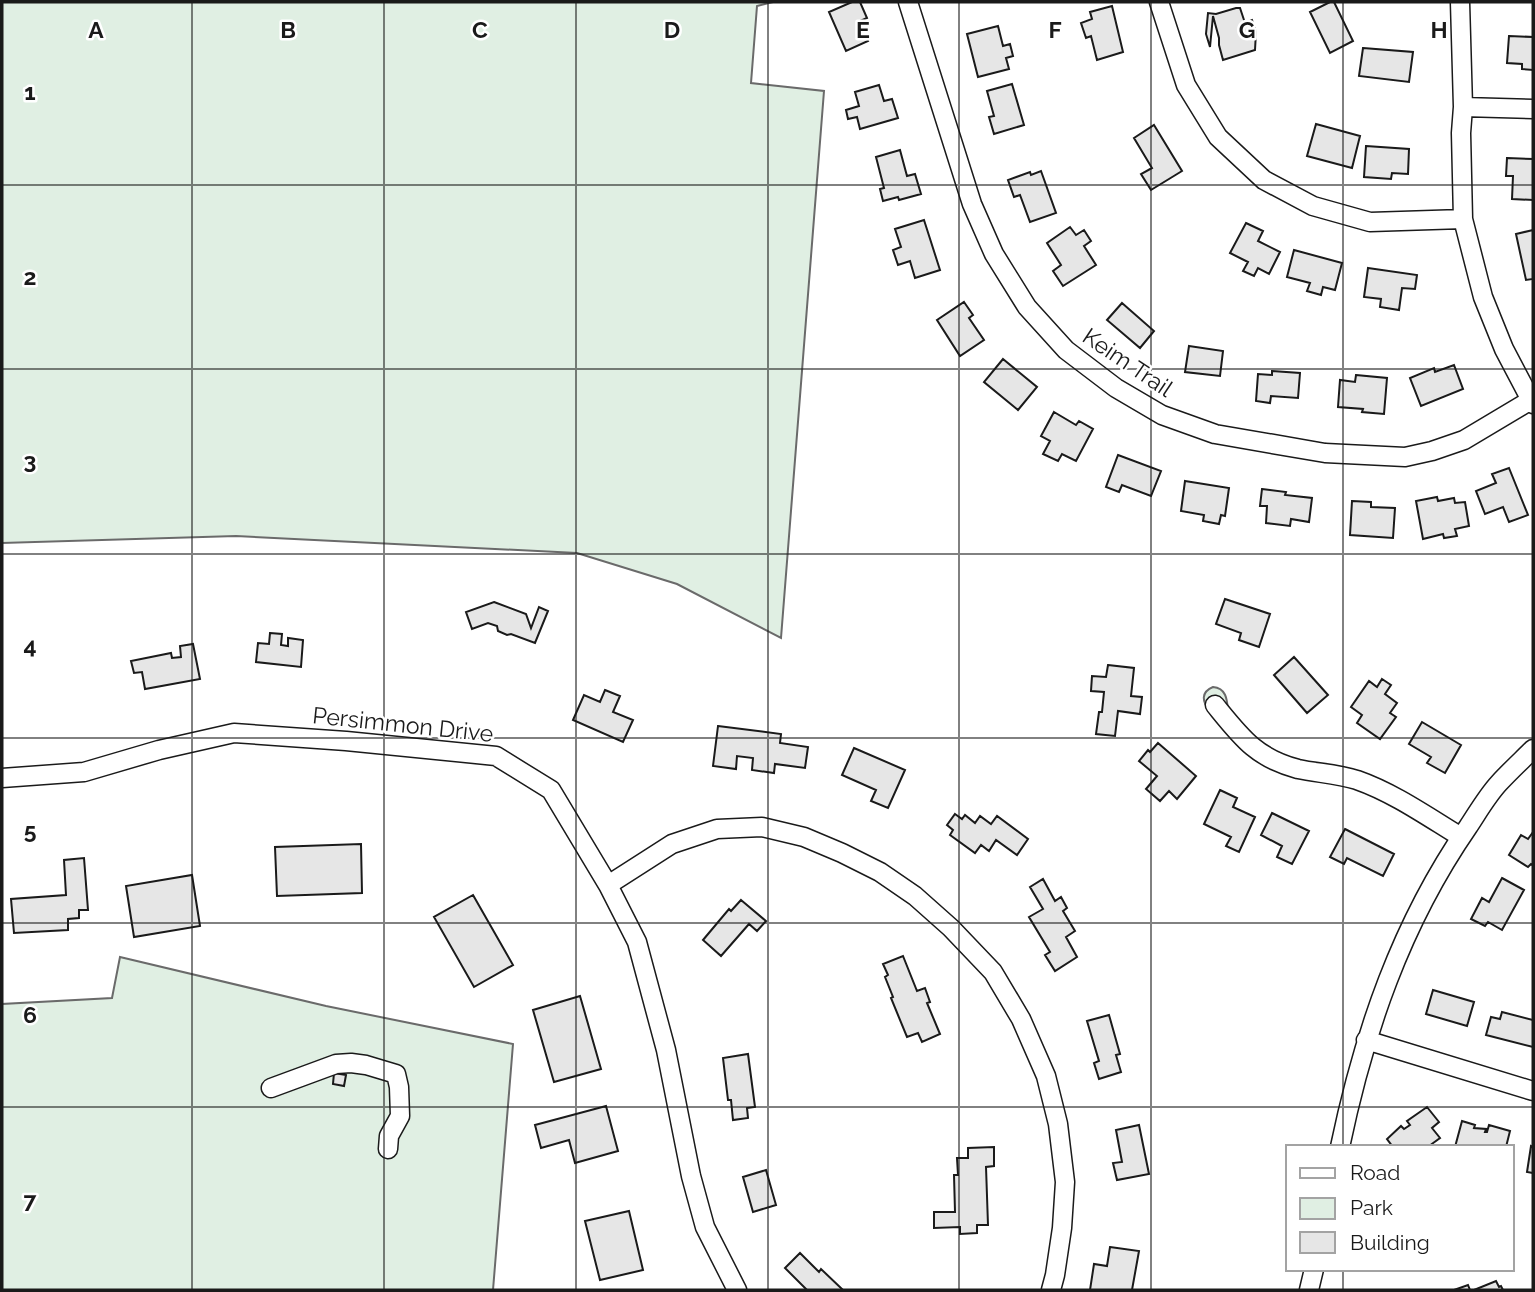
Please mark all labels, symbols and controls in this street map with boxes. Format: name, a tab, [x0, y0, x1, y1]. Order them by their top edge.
text: A	[88, 16, 104, 43]
text: B	[280, 16, 296, 43]
text: C	[472, 16, 488, 43]
text: D	[664, 16, 680, 43]
text: E	[856, 16, 870, 43]
text: F	[1048, 16, 1062, 43]
text: G	[1239, 16, 1255, 43]
text: H	[1430, 16, 1448, 43]
text: 1	[24, 78, 36, 105]
text: 2	[24, 263, 36, 290]
street label: Keim Trail	[1078, 322, 1179, 402]
text: 3	[24, 447, 36, 474]
text: 4	[23, 632, 37, 659]
street label: Persimmon Drive	[311, 701, 495, 747]
text: 5	[24, 817, 37, 844]
text: 6	[23, 1001, 37, 1028]
legend	[1286, 1145, 1514, 1271]
text: Road	[1350, 1160, 1400, 1185]
text: 7	[24, 1186, 37, 1213]
text: Park	[1350, 1195, 1393, 1220]
text: Building	[1350, 1230, 1430, 1255]

